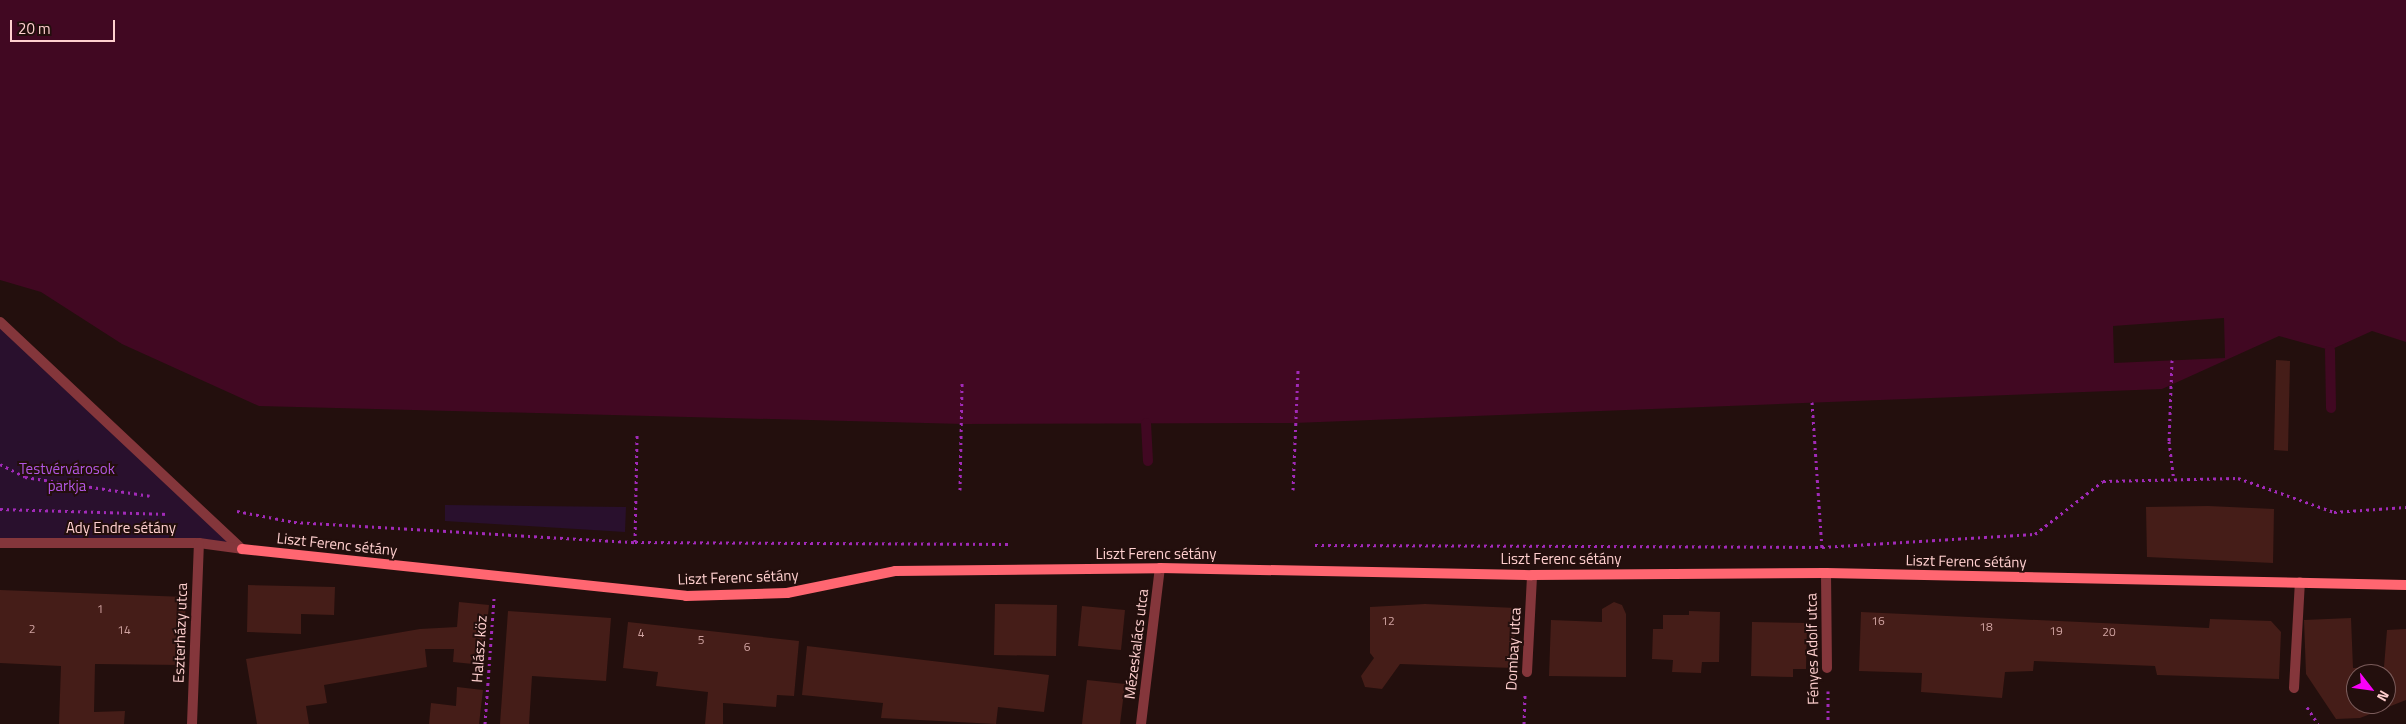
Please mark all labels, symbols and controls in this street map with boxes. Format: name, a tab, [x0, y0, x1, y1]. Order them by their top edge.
scale bar	[12, 10, 118, 42]
text: 20 m	[18, 17, 51, 40]
park label: Testvérvárosok parkja	[19, 459, 115, 494]
street label: Ady Endre sétány	[66, 519, 176, 537]
street label: Liszt Ferenc sétány	[276, 529, 398, 559]
street label: Liszt Ferenc sétány	[1095, 545, 1217, 563]
street label: Liszt Ferenc sétány	[1500, 550, 1622, 568]
street label: Liszt Ferenc sétány	[1905, 551, 2027, 571]
street label: Liszt Ferenc sétány	[677, 566, 799, 588]
street label: Eszterházy utca	[169, 583, 191, 683]
street label: Mézeskalács utca	[1120, 588, 1152, 700]
street label: Fényes Adolf utca	[1802, 593, 1822, 705]
house number: 1	[97, 602, 103, 616]
street label: Dombay utca	[1502, 607, 1524, 691]
house number: 12	[1381, 614, 1395, 628]
house number: 16	[1871, 614, 1885, 628]
street label: Halász köz	[468, 615, 490, 683]
house number: 18	[1979, 620, 1993, 634]
house number: 2	[29, 622, 35, 636]
house number: 14	[117, 623, 131, 637]
house number: 19	[2049, 624, 2063, 638]
house number: 20	[2102, 625, 2116, 639]
house number: 4	[638, 626, 644, 640]
house number: 5	[698, 633, 704, 647]
house number: 6	[744, 640, 750, 654]
north arrow	[2346, 664, 2396, 714]
text: N	[2372, 687, 2395, 706]

